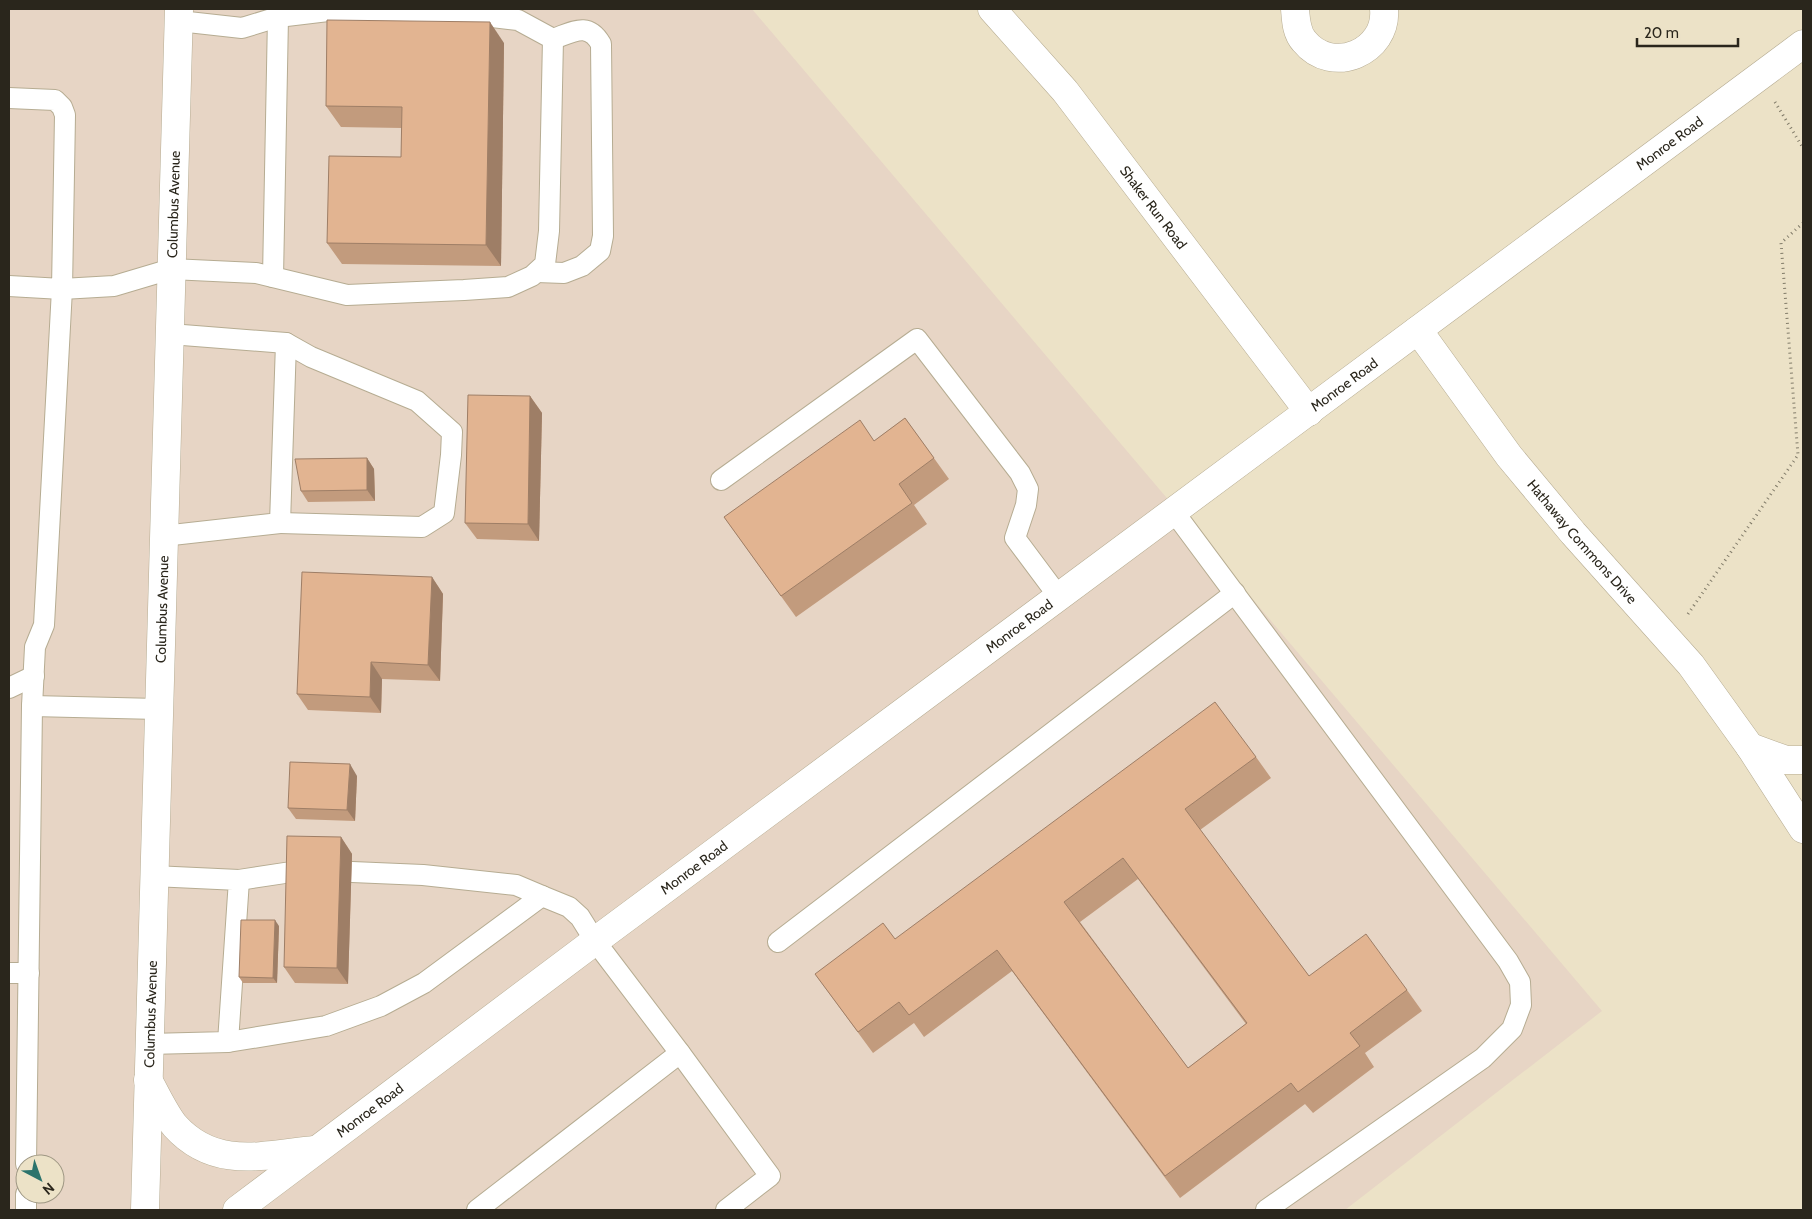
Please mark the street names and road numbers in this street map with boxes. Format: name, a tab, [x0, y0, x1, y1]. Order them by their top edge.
street label: Monroe Road	[1632, 112, 1707, 174]
street label: Columbus Avenue	[163, 150, 184, 258]
street label: Shaker Run Road	[1116, 162, 1191, 253]
street label: Monroe Road	[1307, 354, 1381, 416]
street label: Hathaway Commons Drive	[1523, 476, 1641, 607]
street label: Columbus Avenue	[151, 555, 173, 663]
street label: Monroe Road	[982, 595, 1056, 657]
street label: Monroe Road	[657, 837, 731, 898]
street label: Columbus Avenue	[140, 960, 161, 1068]
street label: Monroe Road	[333, 1079, 407, 1141]

